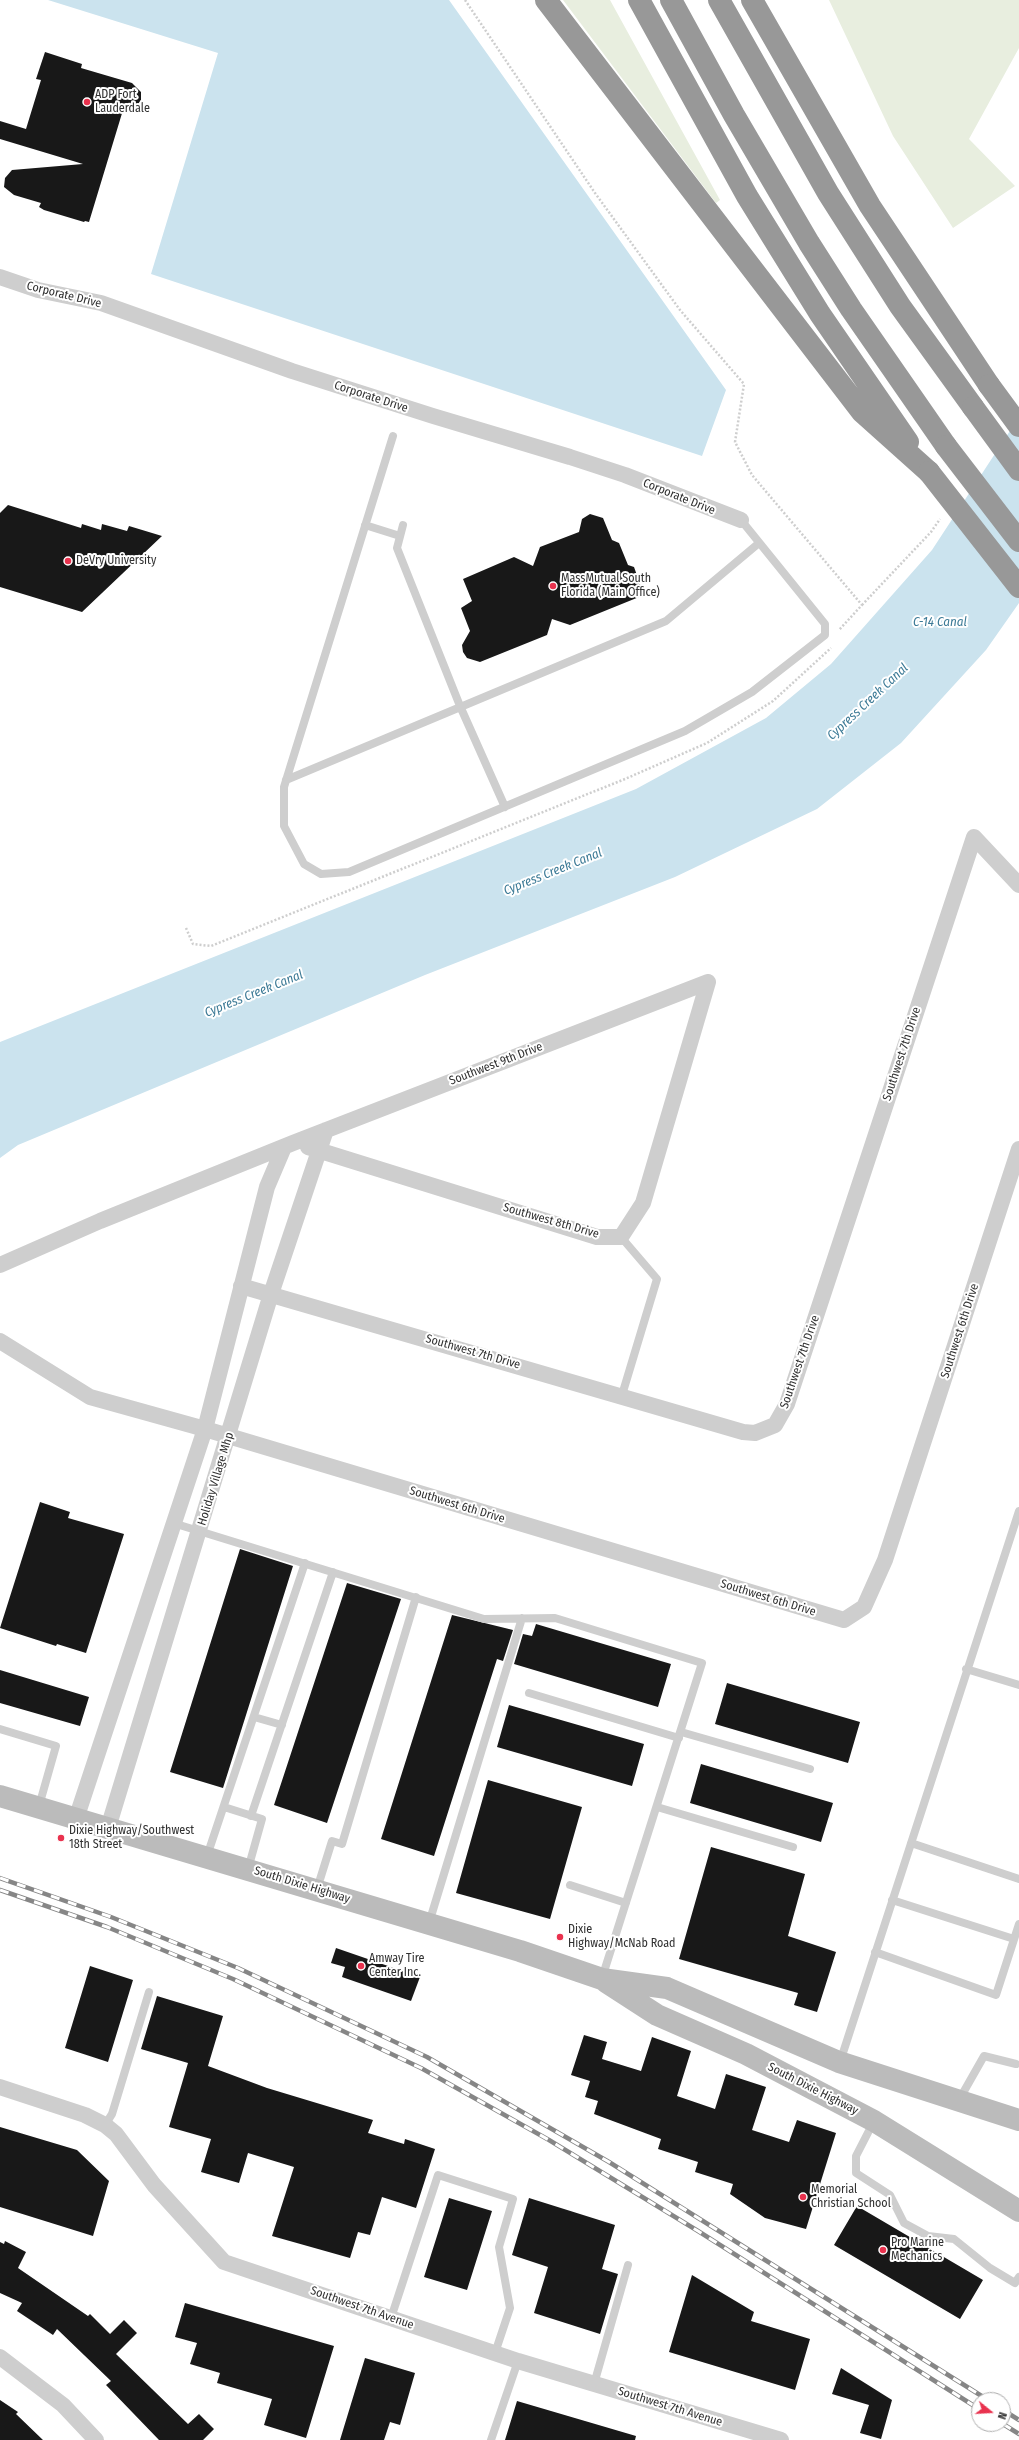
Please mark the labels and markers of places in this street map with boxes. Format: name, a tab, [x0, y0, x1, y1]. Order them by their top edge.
place label: ADP Fort Lauderdale	[95, 88, 150, 116]
marker: ADP Fort Lauderdale	[82, 97, 92, 107]
place label: DeVry University	[76, 554, 156, 568]
marker: DeVry University	[63, 556, 73, 566]
place label: MassMutual South Florida (Main Office)	[561, 572, 660, 600]
marker: MassMutual South Florida (Main Office)	[548, 581, 558, 591]
place label: Dixie Highway/Southwest 18th Street	[69, 1824, 194, 1852]
marker: Dixie Highway/Southwest 18th Street	[56, 1833, 66, 1843]
place label: Dixie Highway/McNab Road	[568, 1923, 676, 1951]
marker: Dixie Highway/McNab Road	[555, 1932, 565, 1942]
place label: Amway Tire Center Inc.	[369, 1952, 424, 1980]
marker: Amway Tire Center Inc.	[356, 1961, 366, 1971]
place label: Memorial Christian School	[811, 2183, 891, 2211]
marker: Memorial Christian School	[798, 2192, 808, 2202]
place label: Pro Marine Mechanics	[891, 2236, 944, 2264]
marker: Pro Marine Mechanics	[878, 2245, 888, 2255]

